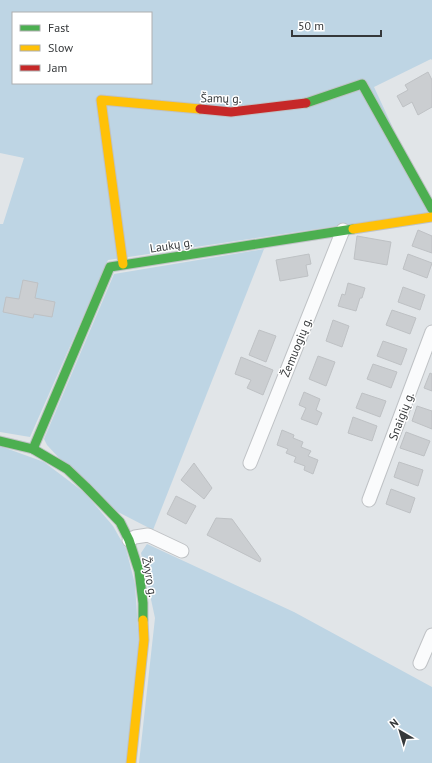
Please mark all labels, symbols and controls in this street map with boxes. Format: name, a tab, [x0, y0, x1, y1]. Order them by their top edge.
legend	[12, 12, 152, 84]
scale bar	[292, 12, 381, 38]
text: 50 m	[298, 18, 324, 33]
text: Fast	[48, 20, 69, 35]
text: Slow	[48, 40, 73, 55]
text: Jam	[47, 60, 67, 75]
street label: Šamų g.	[200, 90, 242, 106]
street label: Laukų g.	[149, 234, 193, 256]
street label: Žemuogių g.	[277, 315, 315, 379]
street label: Snaigių g.	[385, 390, 417, 442]
street label: Žvyro g.	[139, 556, 161, 598]
north arrow	[380, 711, 420, 751]
text: N	[387, 715, 401, 731]

